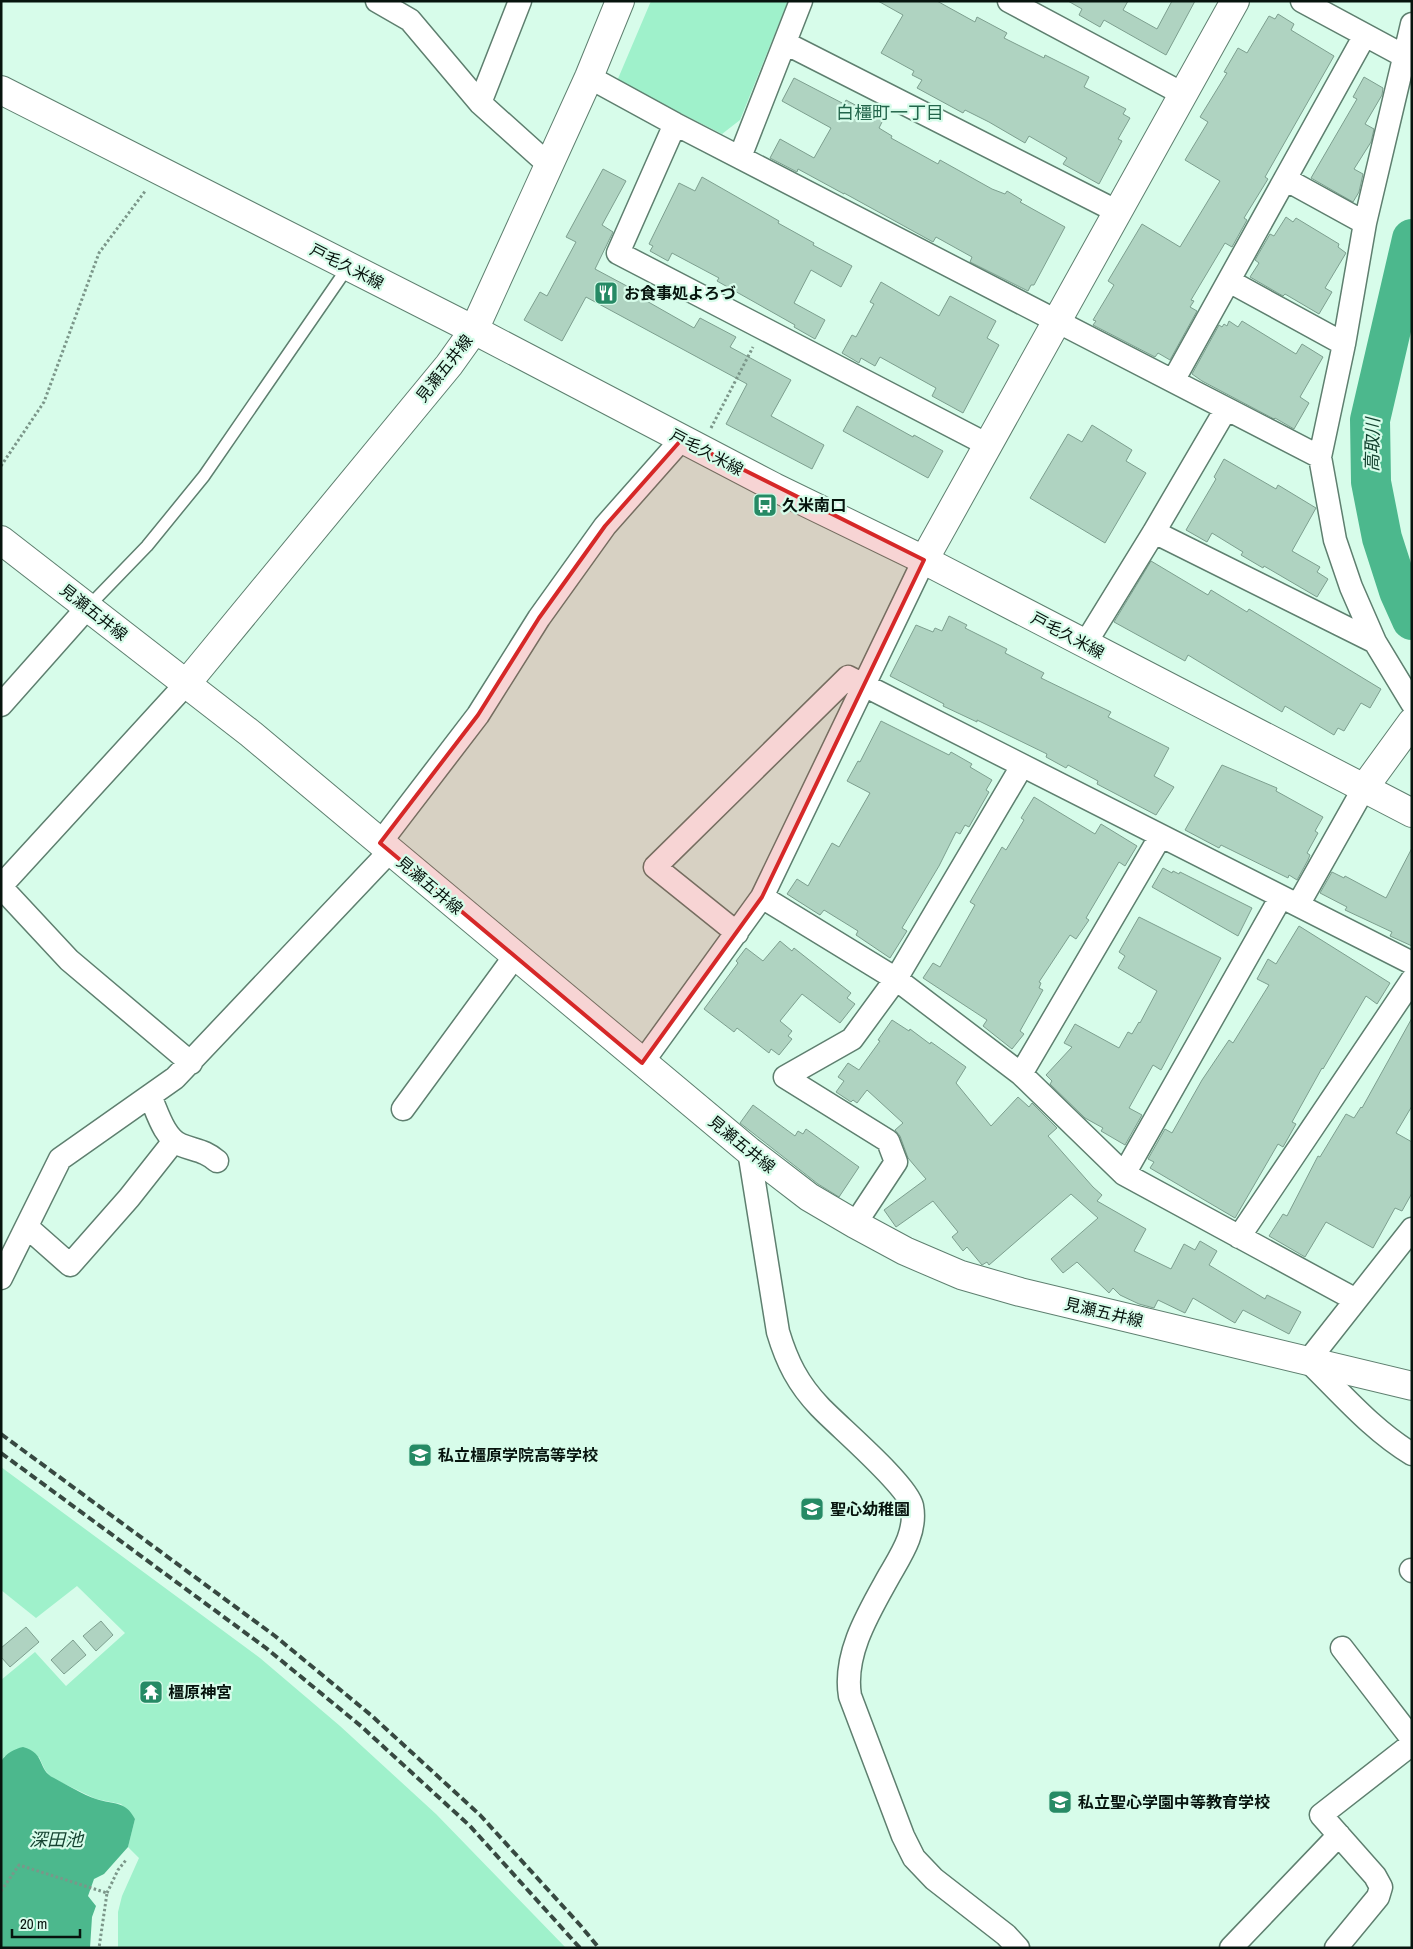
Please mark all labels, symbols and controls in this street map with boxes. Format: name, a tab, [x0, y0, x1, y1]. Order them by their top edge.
district label: 白橿町一丁目	[836, 100, 944, 125]
street label: 戸毛久米線	[306, 238, 388, 294]
restaurant icon: お食事処よろづ	[593, 280, 619, 306]
place label: お食事処よろづ	[624, 282, 736, 304]
street label: 見瀬五井線	[411, 330, 477, 406]
water label: 高取川	[1359, 416, 1385, 472]
street label: 戸毛久米線	[667, 424, 747, 480]
bus stop icon: 久米南口	[752, 492, 778, 518]
place label: 久米南口	[782, 494, 846, 516]
street label: 見瀬五井線	[56, 579, 132, 645]
street label: 戸毛久米線	[1028, 607, 1108, 663]
street label: 見瀬五井線	[392, 851, 468, 919]
street label: 見瀬五井線	[704, 1110, 780, 1178]
street label: 見瀬五井線	[1063, 1292, 1145, 1332]
school or university icon: 私立橿原学院高等学校	[407, 1442, 433, 1468]
place label: 私立橿原学院高等学校	[438, 1444, 598, 1466]
school or university icon: 聖心幼稚園	[799, 1496, 825, 1522]
place label: 聖心幼稚園	[830, 1498, 910, 1520]
temple icon: 橿原神宮	[138, 1679, 164, 1705]
place label: 橿原神宮	[168, 1681, 232, 1703]
school or university icon: 私立聖心学園中等教育学校	[1047, 1789, 1073, 1815]
place label: 私立聖心学園中等教育学校	[1078, 1791, 1270, 1813]
water label: 深田池	[29, 1827, 85, 1852]
scale bar	[12, 1906, 80, 1938]
text: 20 m	[20, 1913, 47, 1934]

